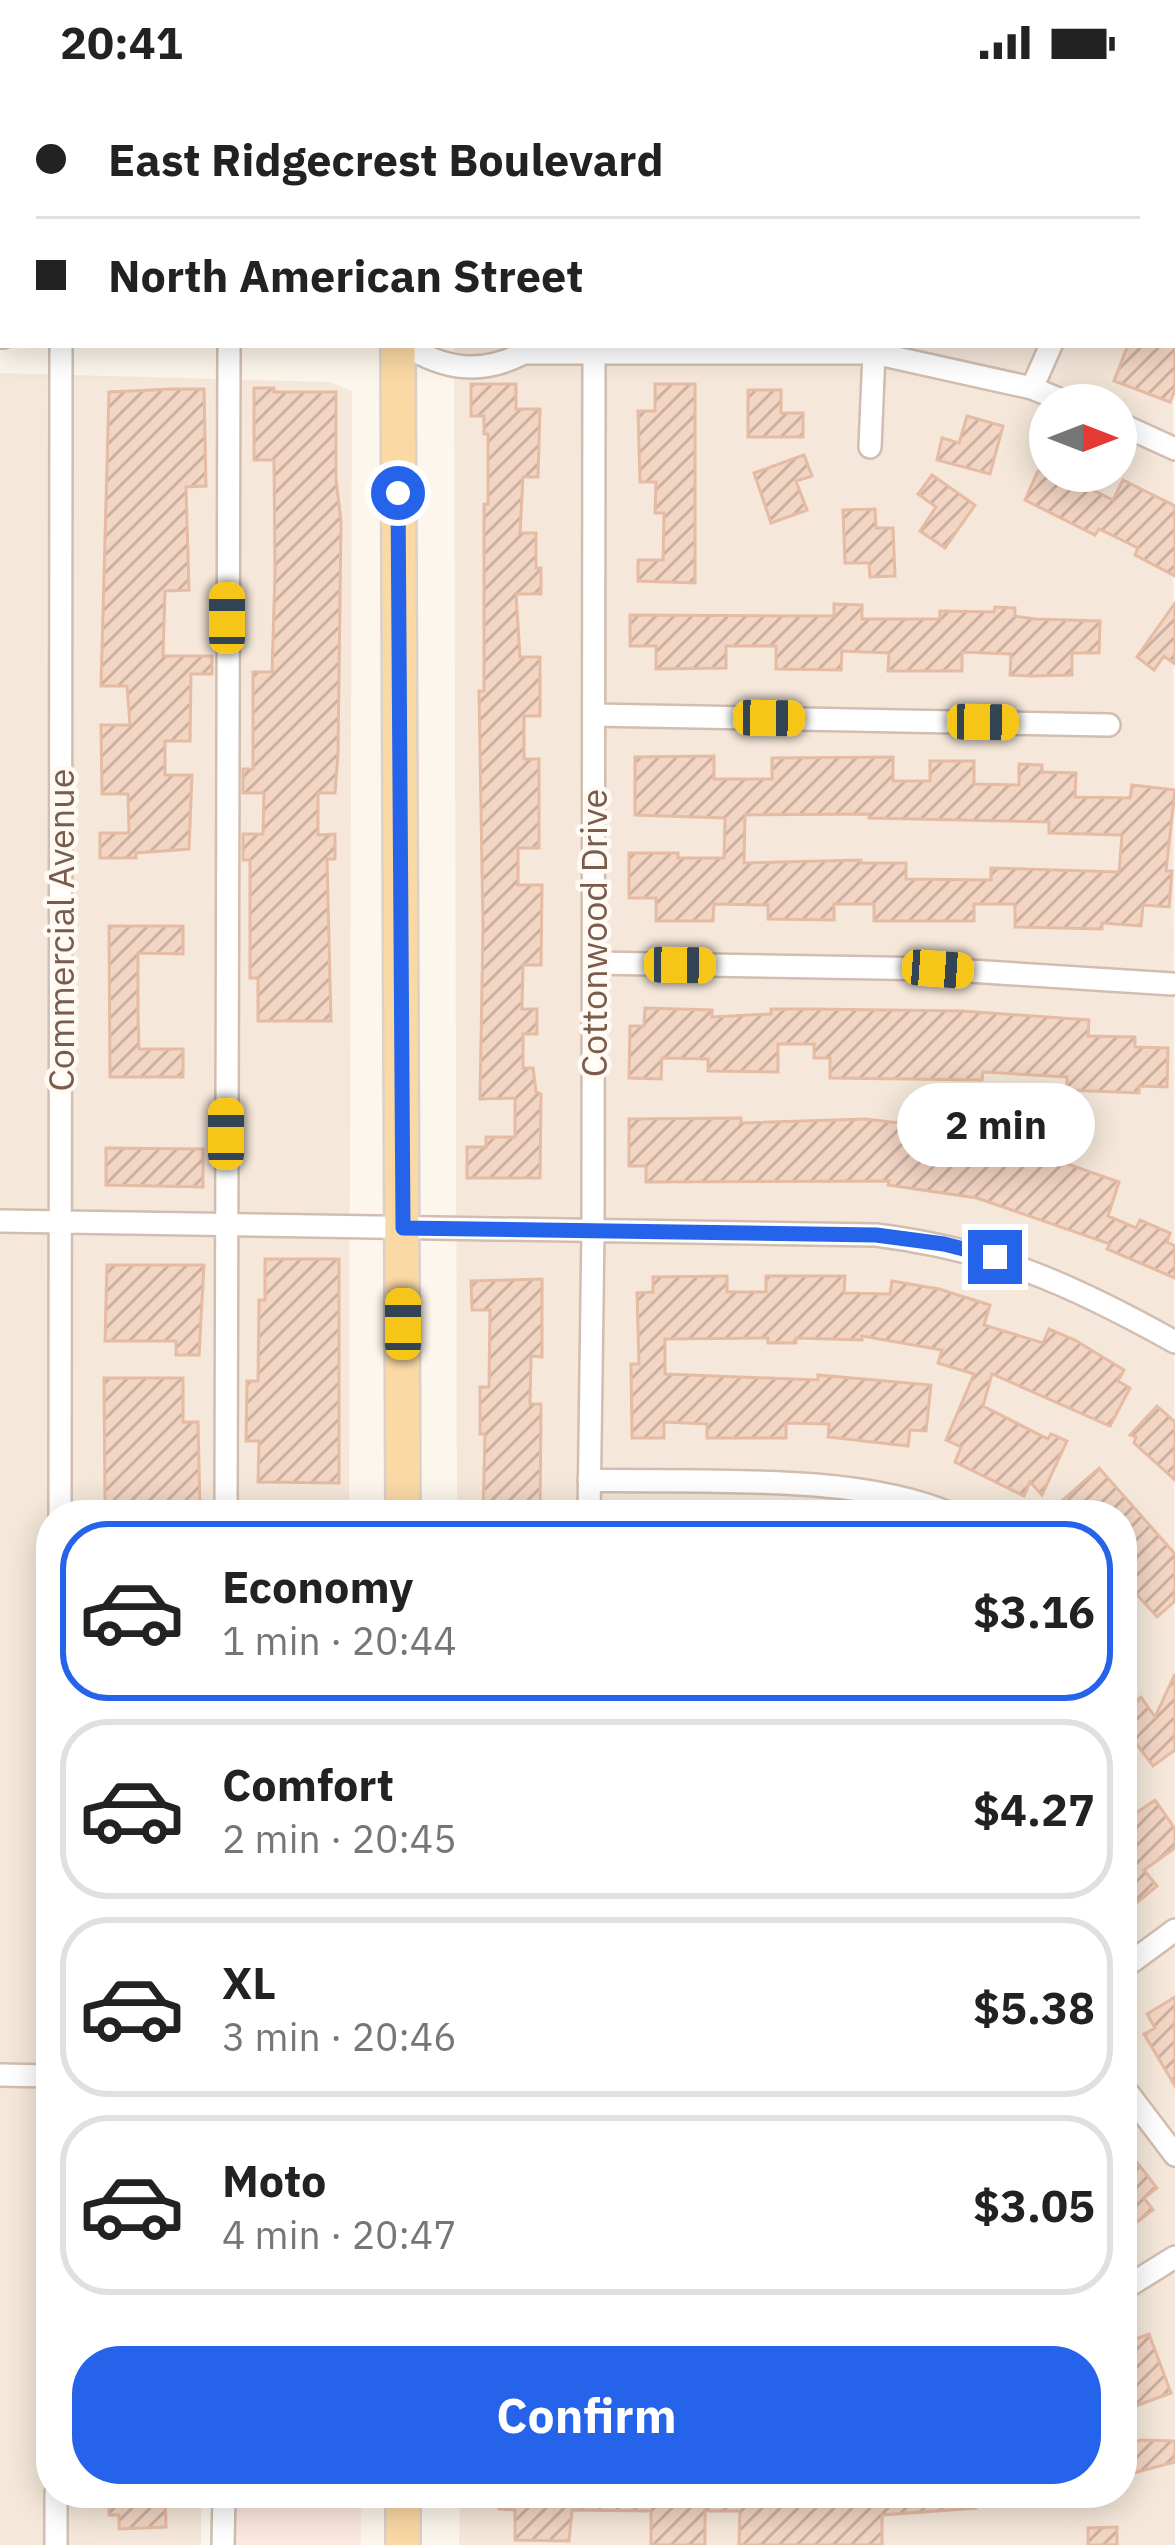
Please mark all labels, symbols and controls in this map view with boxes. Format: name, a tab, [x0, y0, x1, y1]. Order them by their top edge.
text: 20:41	[60, 13, 183, 71]
text: East Ridgecrest Boulevard	[108, 130, 664, 188]
text: North American Street	[108, 246, 584, 304]
north arrow	[1029, 384, 1137, 492]
map controls	[1029, 384, 1137, 492]
route start	[371, 466, 425, 520]
car	[209, 582, 245, 654]
car	[733, 699, 805, 737]
car	[947, 703, 1019, 741]
street label: Commercial Avenue	[37, 769, 84, 1092]
street label: Cottonwood Drive	[570, 789, 617, 1077]
car	[644, 946, 716, 984]
car	[901, 949, 975, 989]
callout: 2 min	[896, 1083, 1094, 1167]
car	[208, 1098, 244, 1170]
text: 2 min	[945, 1099, 1047, 1150]
route end	[968, 1230, 1022, 1284]
car	[385, 1288, 421, 1360]
icon: car	[78, 1557, 186, 1665]
text: Economy	[222, 1557, 413, 1615]
text: $3.16	[973, 1582, 1095, 1640]
text: 1 min · 20:44	[222, 1615, 457, 1666]
icon: car	[78, 1755, 186, 1863]
text: Comfort	[222, 1755, 394, 1813]
text: $4.27	[973, 1780, 1095, 1838]
text: 2 min · 20:45	[222, 1813, 457, 1864]
icon: car	[78, 1953, 186, 2061]
text: XL	[222, 1953, 276, 2011]
text: $5.38	[973, 1978, 1095, 2036]
text: 3 min · 20:46	[222, 2011, 457, 2062]
icon: car	[78, 2151, 186, 2259]
text: Moto	[222, 2151, 326, 2209]
text: $3.05	[973, 2176, 1095, 2234]
text: 4 min · 20:47	[222, 2209, 457, 2260]
button: Confirm	[72, 2346, 1101, 2484]

